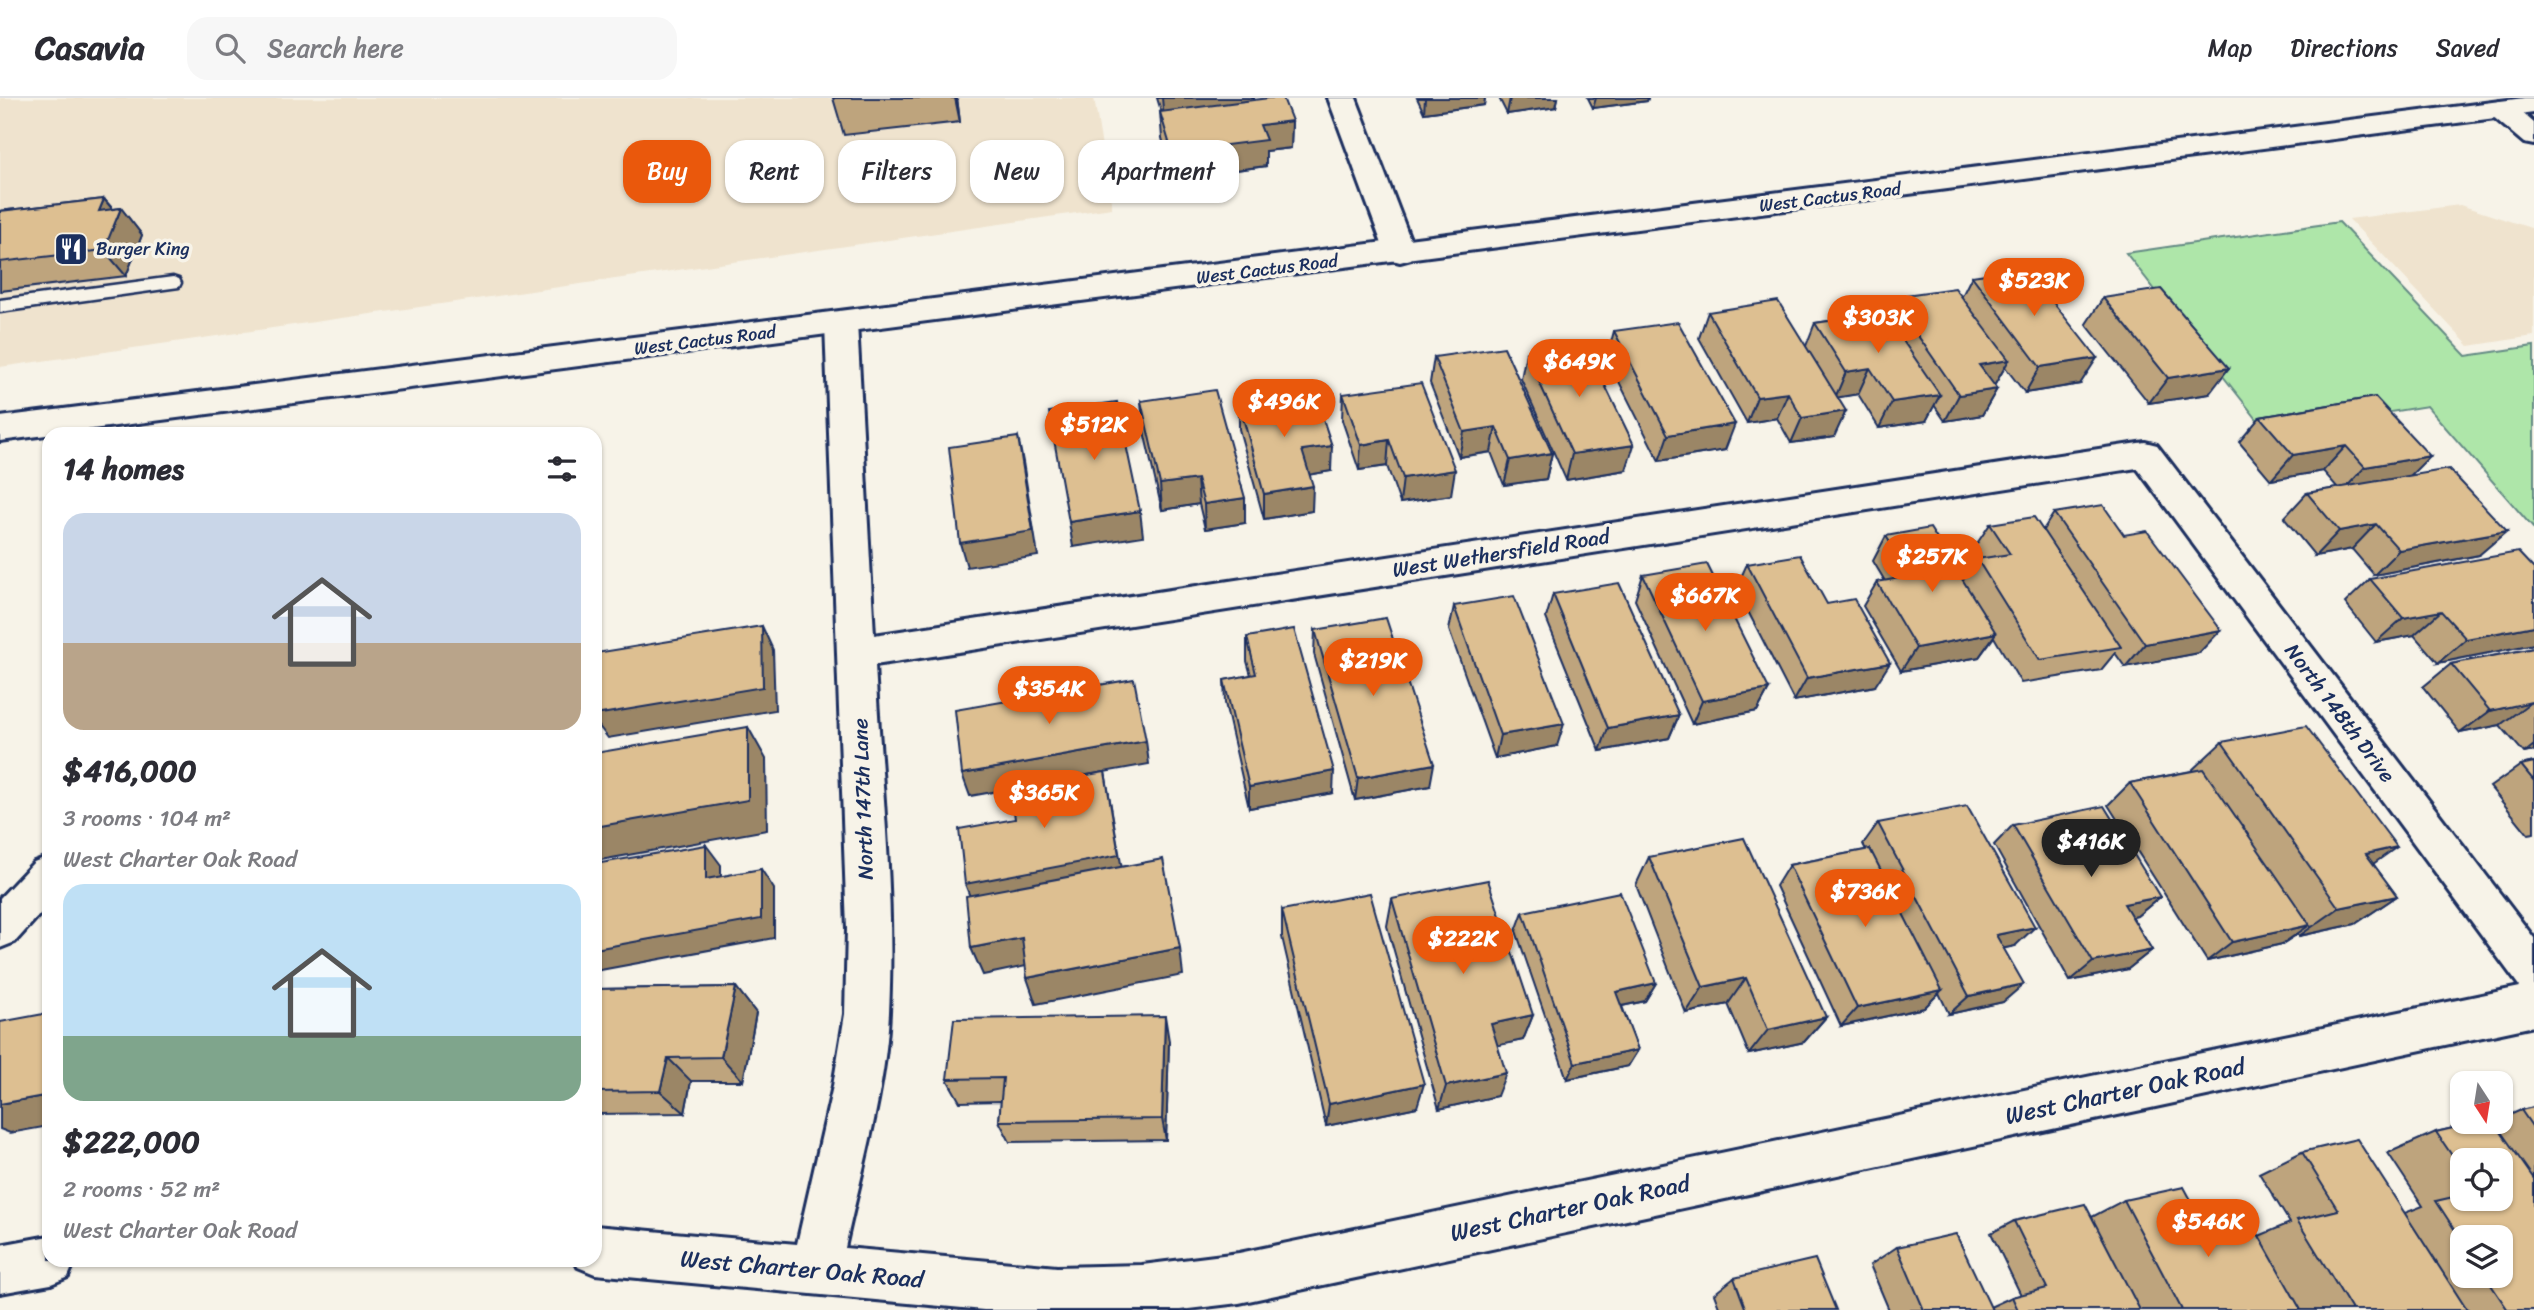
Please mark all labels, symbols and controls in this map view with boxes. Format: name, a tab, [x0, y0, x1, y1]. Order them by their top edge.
search box	[187, 17, 677, 80]
text: Casavia	[35, 19, 145, 77]
text: Search here	[267, 25, 404, 71]
text: Map	[2208, 27, 2252, 69]
text: Directions	[2290, 27, 2398, 69]
text: Saved	[2436, 27, 2499, 69]
icon: search	[211, 29, 249, 67]
chip: Buy	[623, 140, 711, 203]
chip: Rent	[725, 140, 824, 203]
chip: Filters	[838, 140, 956, 203]
chip: New	[970, 140, 1064, 203]
chip: Apartment	[1078, 140, 1239, 203]
street label: West Cactus Road	[1757, 172, 1904, 222]
restaurant icon: Burger King	[52, 230, 90, 268]
place label: Burger King	[96, 233, 190, 265]
street label: West Cactus Road	[1194, 244, 1341, 294]
pin: $523K	[1985, 258, 2083, 318]
text: $523K	[1999, 260, 2069, 301]
pin: $303K	[1829, 296, 1927, 355]
text: $303K	[1843, 297, 1913, 338]
street label: West Cactus Road	[632, 315, 779, 365]
pin: $649K	[1530, 340, 1628, 399]
text: $649K	[1543, 341, 1615, 382]
pin: $496K	[1235, 380, 1333, 439]
text: $496K	[1248, 381, 1320, 422]
pin: $512K	[1045, 402, 1143, 462]
text: $512K	[1061, 404, 1127, 445]
text: 14 homes	[63, 442, 184, 496]
icon: filters	[543, 450, 581, 488]
street label: West Wethersfield Road	[1390, 517, 1614, 589]
pin: $257K	[1883, 534, 1981, 594]
text: $257K	[1897, 536, 1967, 577]
icon: home	[259, 559, 385, 685]
pin: $667K	[1656, 574, 1754, 633]
text: $667K	[1671, 575, 1739, 616]
street label: North 148th Drive	[2274, 635, 2406, 791]
pin: $219K	[1324, 638, 1422, 698]
text: $219K	[1340, 640, 1406, 681]
pin: $354K	[1000, 666, 1098, 726]
text: $354K	[1014, 668, 1084, 709]
street label: North 147th Lane	[841, 717, 885, 880]
text: $416,000	[63, 744, 197, 798]
pin: $365K	[995, 770, 1093, 830]
text: $365K	[1009, 772, 1079, 813]
text: 3 rooms · 104 m²	[63, 798, 231, 839]
pin: $416K	[2042, 820, 2140, 879]
text: $416K	[2058, 821, 2124, 862]
text: West Charter Oak Road	[63, 839, 297, 880]
pin: $736K	[1816, 870, 1914, 929]
text: $736K	[1831, 871, 1899, 912]
pin: $222K	[1414, 916, 1512, 976]
text: $222K	[1428, 918, 1498, 959]
icon: home	[259, 930, 385, 1056]
street label: West Charter Oak Road	[2001, 1045, 2250, 1137]
north arrow	[2450, 1071, 2513, 1134]
map controls	[2450, 1071, 2513, 1288]
text: $222,000	[63, 1115, 200, 1169]
button: locate	[2450, 1148, 2513, 1211]
street label: West Charter Oak Road	[1446, 1162, 1695, 1254]
text: 2 rooms · 52 m²	[63, 1169, 220, 1210]
pin: $546K	[2159, 1200, 2257, 1259]
text: $546K	[2173, 1201, 2243, 1242]
text: West Charter Oak Road	[63, 1210, 297, 1251]
button: layers	[2450, 1225, 2513, 1288]
street label: West Charter Oak Road	[679, 1237, 927, 1301]

